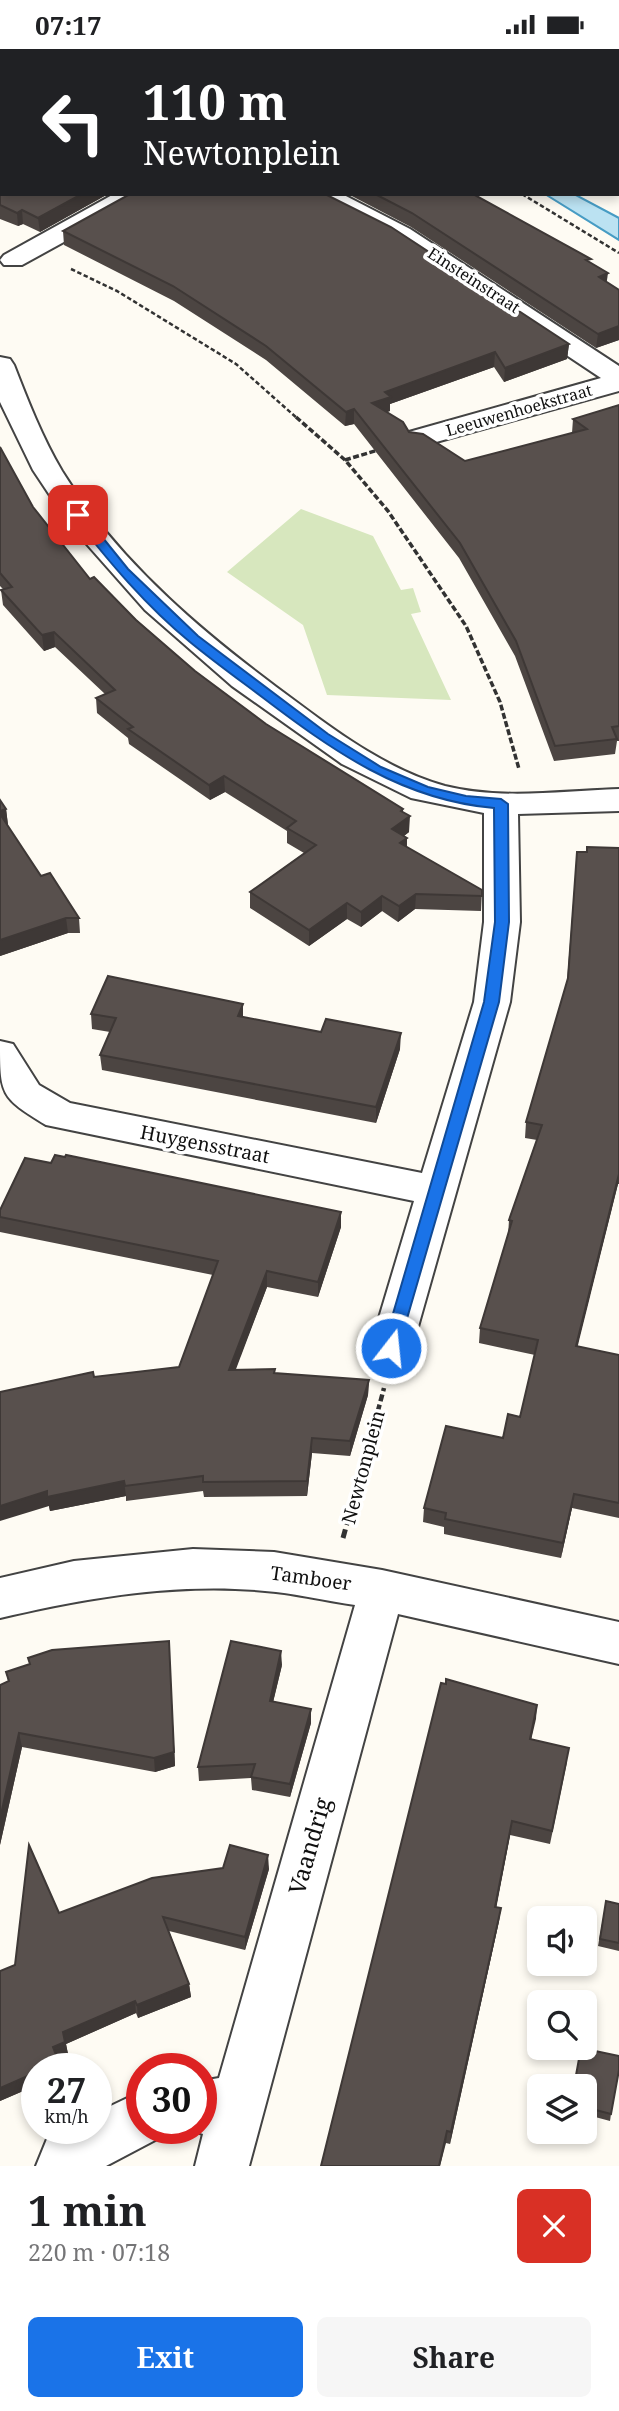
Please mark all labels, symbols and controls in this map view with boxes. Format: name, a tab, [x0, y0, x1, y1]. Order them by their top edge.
text: 07:17	[35, 7, 102, 43]
text: 110 m	[143, 68, 287, 134]
icon: left	[28, 77, 119, 168]
text: Newtonplein	[143, 131, 340, 174]
street label: Einsteinstraat	[424, 242, 525, 318]
street label: Leeuwenhoekstraat	[443, 379, 595, 441]
pin	[48, 485, 108, 545]
icon: arrive	[59, 496, 97, 534]
street label: Huygensstraat	[138, 1119, 272, 1169]
position arrow	[354, 1311, 428, 1385]
street label: Newtonplein	[335, 1407, 391, 1527]
street label: Tamboer	[269, 1559, 353, 1597]
street label: Vaandrig	[280, 1793, 338, 1898]
map controls	[527, 1906, 597, 2144]
button: sound	[527, 1906, 597, 1976]
button: search	[527, 1990, 597, 2060]
speed limit sign: 30	[126, 2053, 217, 2144]
text: 27	[47, 2066, 86, 2113]
button: layers	[527, 2074, 597, 2144]
text: km/h	[44, 2104, 89, 2128]
text: 1 min	[28, 2181, 147, 2238]
button: close	[517, 2189, 591, 2263]
text: 220 m · 07:18	[28, 2236, 170, 2268]
button: Exit	[28, 2317, 303, 2397]
button: Share	[317, 2317, 591, 2397]

